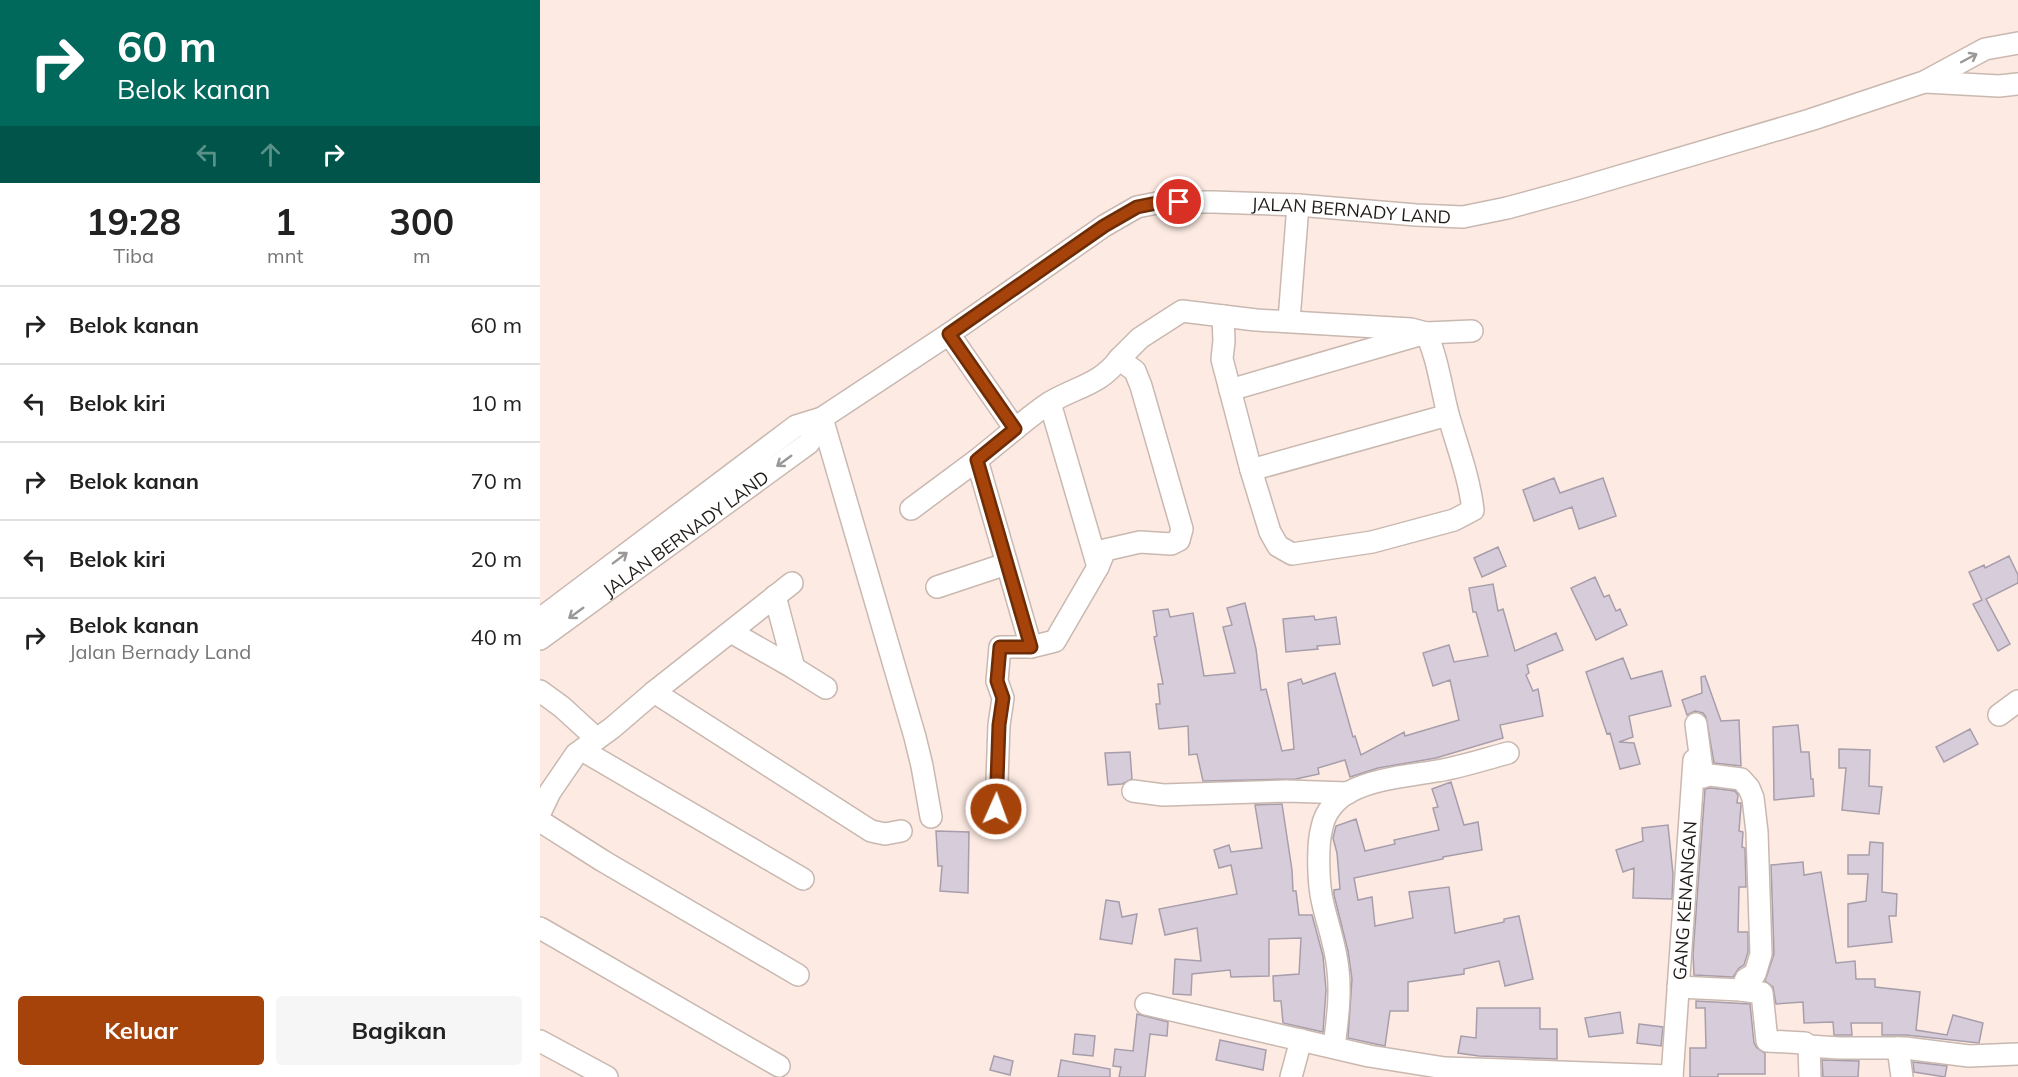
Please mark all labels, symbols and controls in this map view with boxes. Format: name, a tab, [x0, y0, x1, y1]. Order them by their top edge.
text: 60 m	[117, 20, 217, 73]
icon: right	[18, 24, 96, 102]
one-way arrow	[1960, 52, 1978, 63]
text: Belok kanan	[117, 72, 271, 106]
icon: left	[191, 138, 224, 171]
icon: ahead	[254, 138, 287, 171]
icon: right	[317, 138, 350, 171]
pin	[1153, 176, 1204, 227]
icon: arrive	[1162, 185, 1195, 218]
street label: JALAN BERNADY LAND	[1251, 192, 1451, 228]
text: 19:28	[86, 199, 181, 244]
text: 1	[274, 199, 296, 244]
text: 300	[389, 199, 454, 244]
text: Tiba	[113, 243, 154, 268]
text: mnt	[267, 243, 303, 268]
text: m	[413, 243, 430, 268]
icon: right	[18, 309, 51, 342]
text: Belok kanan	[69, 311, 199, 339]
text: 60 m	[471, 311, 522, 339]
icon: left	[18, 387, 51, 420]
text: Belok kiri	[69, 389, 165, 417]
text: 10 m	[471, 389, 522, 417]
one-way arrow	[777, 455, 793, 467]
icon: right	[18, 465, 51, 498]
street label: JALAN BERNADY LAND	[598, 465, 773, 601]
text: Belok kanan	[69, 467, 199, 495]
text: 70 m	[471, 467, 522, 495]
icon: left	[18, 543, 51, 576]
text: Belok kiri	[69, 545, 165, 573]
text: 20 m	[471, 545, 522, 573]
one-way arrow	[612, 552, 628, 564]
one-way arrow	[568, 607, 584, 619]
text: Belok kanan	[69, 611, 199, 639]
icon: right	[18, 621, 51, 654]
text: 40 m	[471, 623, 522, 651]
text: Jalan Bernady Land	[69, 639, 251, 664]
position arrow	[964, 777, 1028, 841]
street label: GANG KENANGAN	[1667, 820, 1701, 981]
button: Keluar	[18, 996, 264, 1065]
button: Bagikan	[276, 996, 522, 1065]

